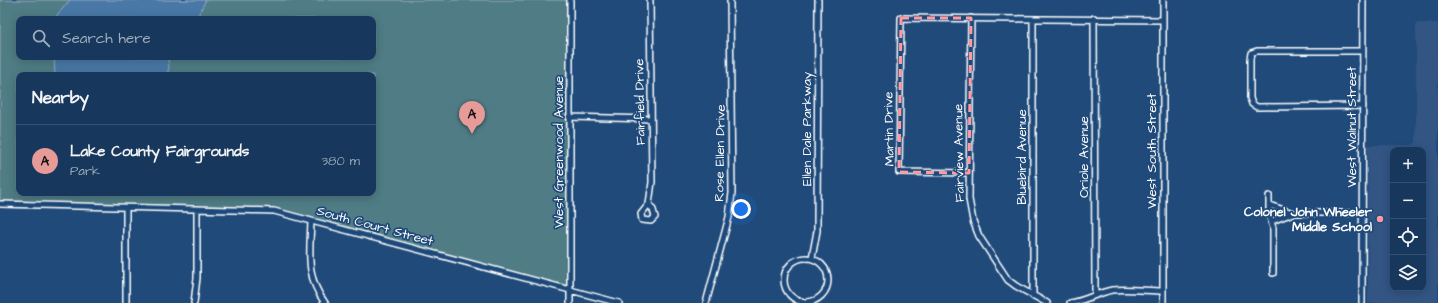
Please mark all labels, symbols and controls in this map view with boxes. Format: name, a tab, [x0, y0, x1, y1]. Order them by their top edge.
search box	[16, 16, 376, 60]
icon: search	[30, 27, 52, 49]
text: Search here	[62, 28, 151, 49]
street label: Fairfield Drive	[630, 58, 650, 146]
street label: West Walnut Street	[1343, 66, 1361, 187]
street label: Ellen Dale Parkway	[798, 72, 817, 186]
street label: West Greenwood Avenue	[550, 76, 568, 228]
text: Nearby	[32, 86, 89, 110]
street label: Martin Drive	[879, 91, 899, 167]
street label: West South Street	[1143, 92, 1161, 209]
pin: A	[459, 101, 485, 134]
street label: Rose Ellen Drive	[710, 104, 730, 202]
street label: Fairview Avenue	[949, 104, 969, 202]
street label: Bluebird Avenue	[1013, 109, 1031, 205]
street label: Oriole Avenue	[1075, 116, 1093, 198]
text: Lake County Fairgrounds	[70, 141, 249, 162]
map controls	[1390, 147, 1426, 291]
button: +	[1390, 147, 1426, 183]
text: A	[41, 152, 49, 170]
text: 380 m	[321, 152, 360, 170]
text: Park	[70, 162, 100, 180]
button: −	[1390, 183, 1426, 219]
your location	[731, 199, 751, 219]
street label: South Court Street	[315, 202, 436, 250]
place label: Colonel John Wheeler Middle School	[1244, 203, 1373, 236]
marker: Colonel John Wheeler Middle School	[1375, 214, 1385, 224]
button: locate	[1390, 219, 1426, 255]
button: layers	[1390, 255, 1426, 291]

